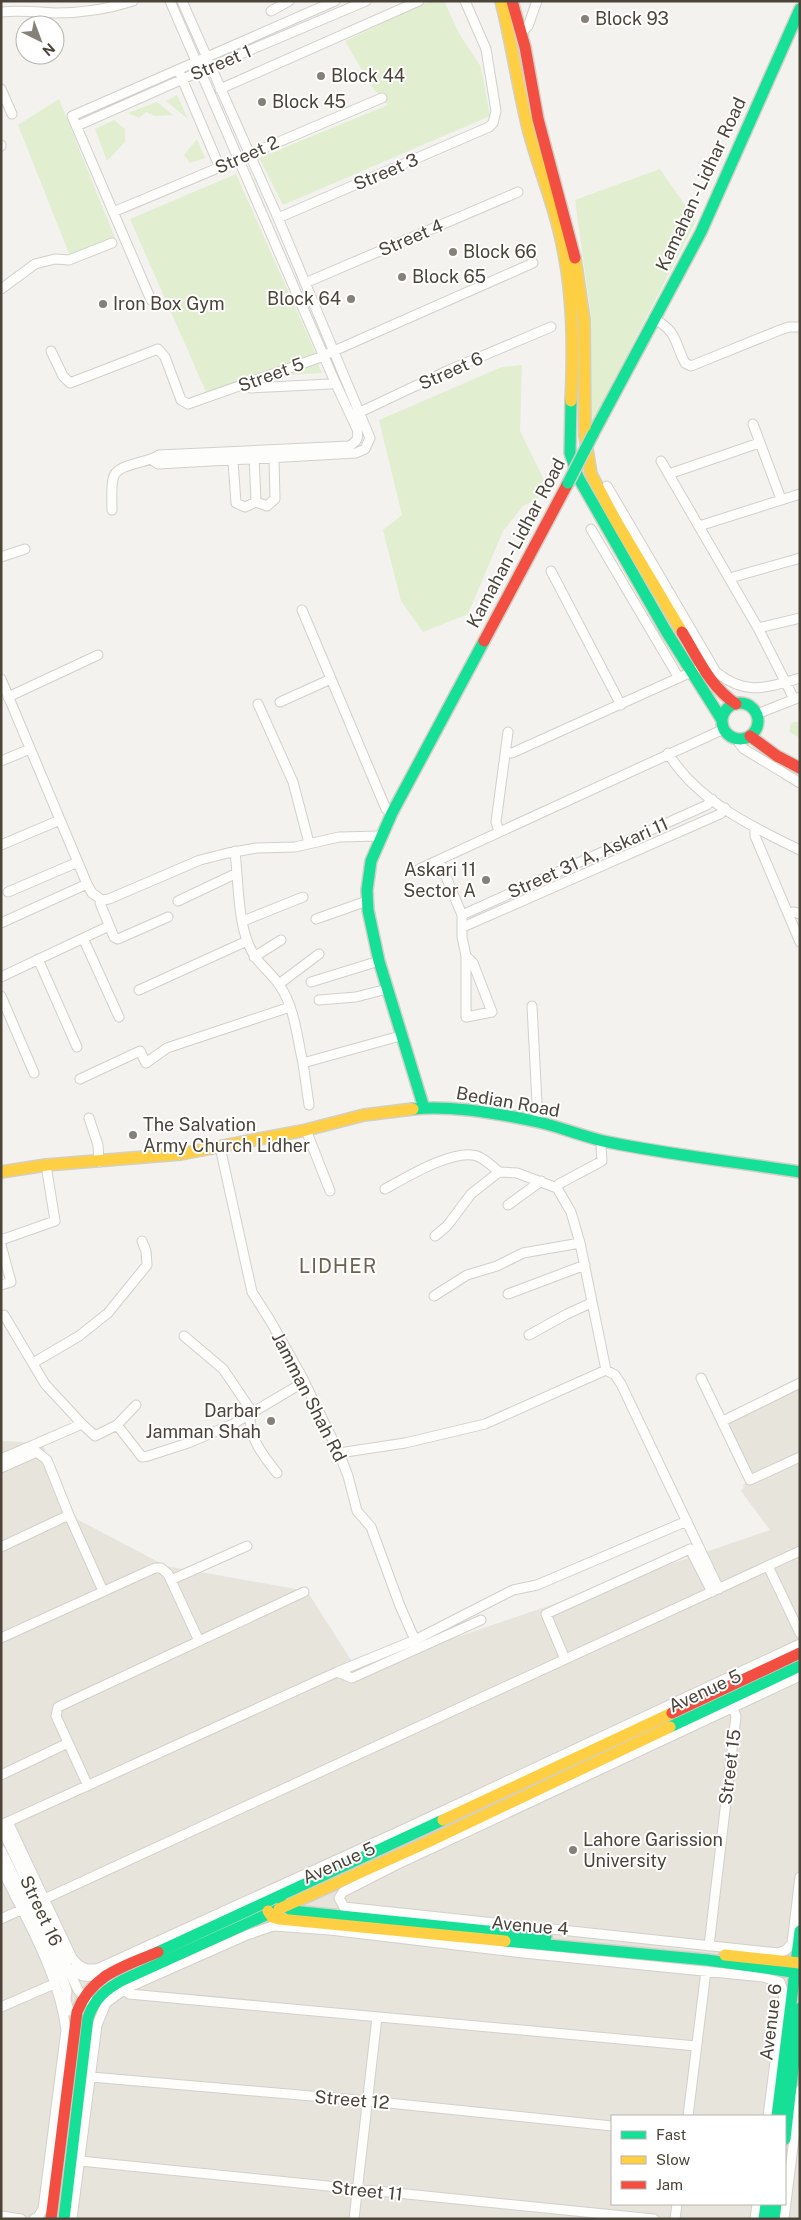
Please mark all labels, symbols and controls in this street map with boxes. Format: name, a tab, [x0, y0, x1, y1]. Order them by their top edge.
place label: Block 93	[595, 8, 669, 29]
marker: Block 93	[579, 13, 591, 25]
north arrow	[15, 15, 65, 65]
text: N	[39, 40, 58, 59]
street label: Street 1	[187, 40, 254, 85]
place label: Block 44	[331, 65, 405, 86]
marker: Block 44	[315, 70, 327, 82]
place label: Block 45	[272, 91, 346, 112]
street label: Kamahan - Lidhar Road	[651, 94, 750, 274]
marker: Block 45	[256, 96, 268, 108]
street label: Street 2	[212, 131, 282, 178]
street label: Street 3	[350, 149, 421, 195]
street label: Street 4	[375, 215, 446, 261]
place label: Block 66	[463, 241, 537, 262]
marker: Block 66	[447, 246, 459, 258]
place label: Block 65	[412, 266, 486, 287]
marker: Block 65	[396, 271, 408, 283]
place label: Block 64	[267, 288, 341, 309]
place label: Iron Box Gym	[113, 293, 225, 314]
marker: Block 64	[345, 293, 357, 305]
marker: Iron Box Gym	[97, 298, 109, 310]
street label: Street 6	[415, 347, 486, 394]
street label: Street 5	[235, 353, 307, 396]
street label: Kamahan - Lidhar Road	[462, 454, 569, 631]
street label: Street 31 A, Askari 11	[504, 813, 671, 902]
place label: Askari 11 Sector A	[403, 859, 476, 901]
marker: Askari 11 Sector A	[480, 874, 492, 886]
street label: Bedian Road	[455, 1082, 562, 1121]
place label: The Salvation Army Church Lidher	[143, 1114, 310, 1156]
marker: The Salvation Army Church Lidher	[127, 1129, 139, 1141]
district label: LIDHER	[299, 1254, 377, 1278]
street label: Jamman Shah Rd	[268, 1329, 351, 1465]
place label: Darbar Jamman Shah	[145, 1400, 261, 1442]
marker: Darbar Jamman Shah	[265, 1415, 277, 1427]
street label: Avenue 5	[665, 1665, 744, 1716]
street label: Street 15	[714, 1728, 745, 1806]
place label: Lahore Garission University	[583, 1829, 723, 1871]
street label: Avenue 5	[299, 1837, 379, 1888]
marker: Lahore Garission University	[567, 1844, 579, 1856]
street label: Street 16	[16, 1872, 67, 1949]
street label: Avenue 4	[491, 1912, 570, 1939]
street label: Avenue 6	[755, 1982, 786, 2062]
street label: Street 12	[314, 2086, 390, 2113]
legend	[611, 2115, 786, 2205]
text: Fast	[656, 2126, 686, 2143]
text: Slow	[656, 2151, 691, 2168]
street label: Street 11	[330, 2176, 404, 2205]
text: Jam	[656, 2176, 683, 2193]

